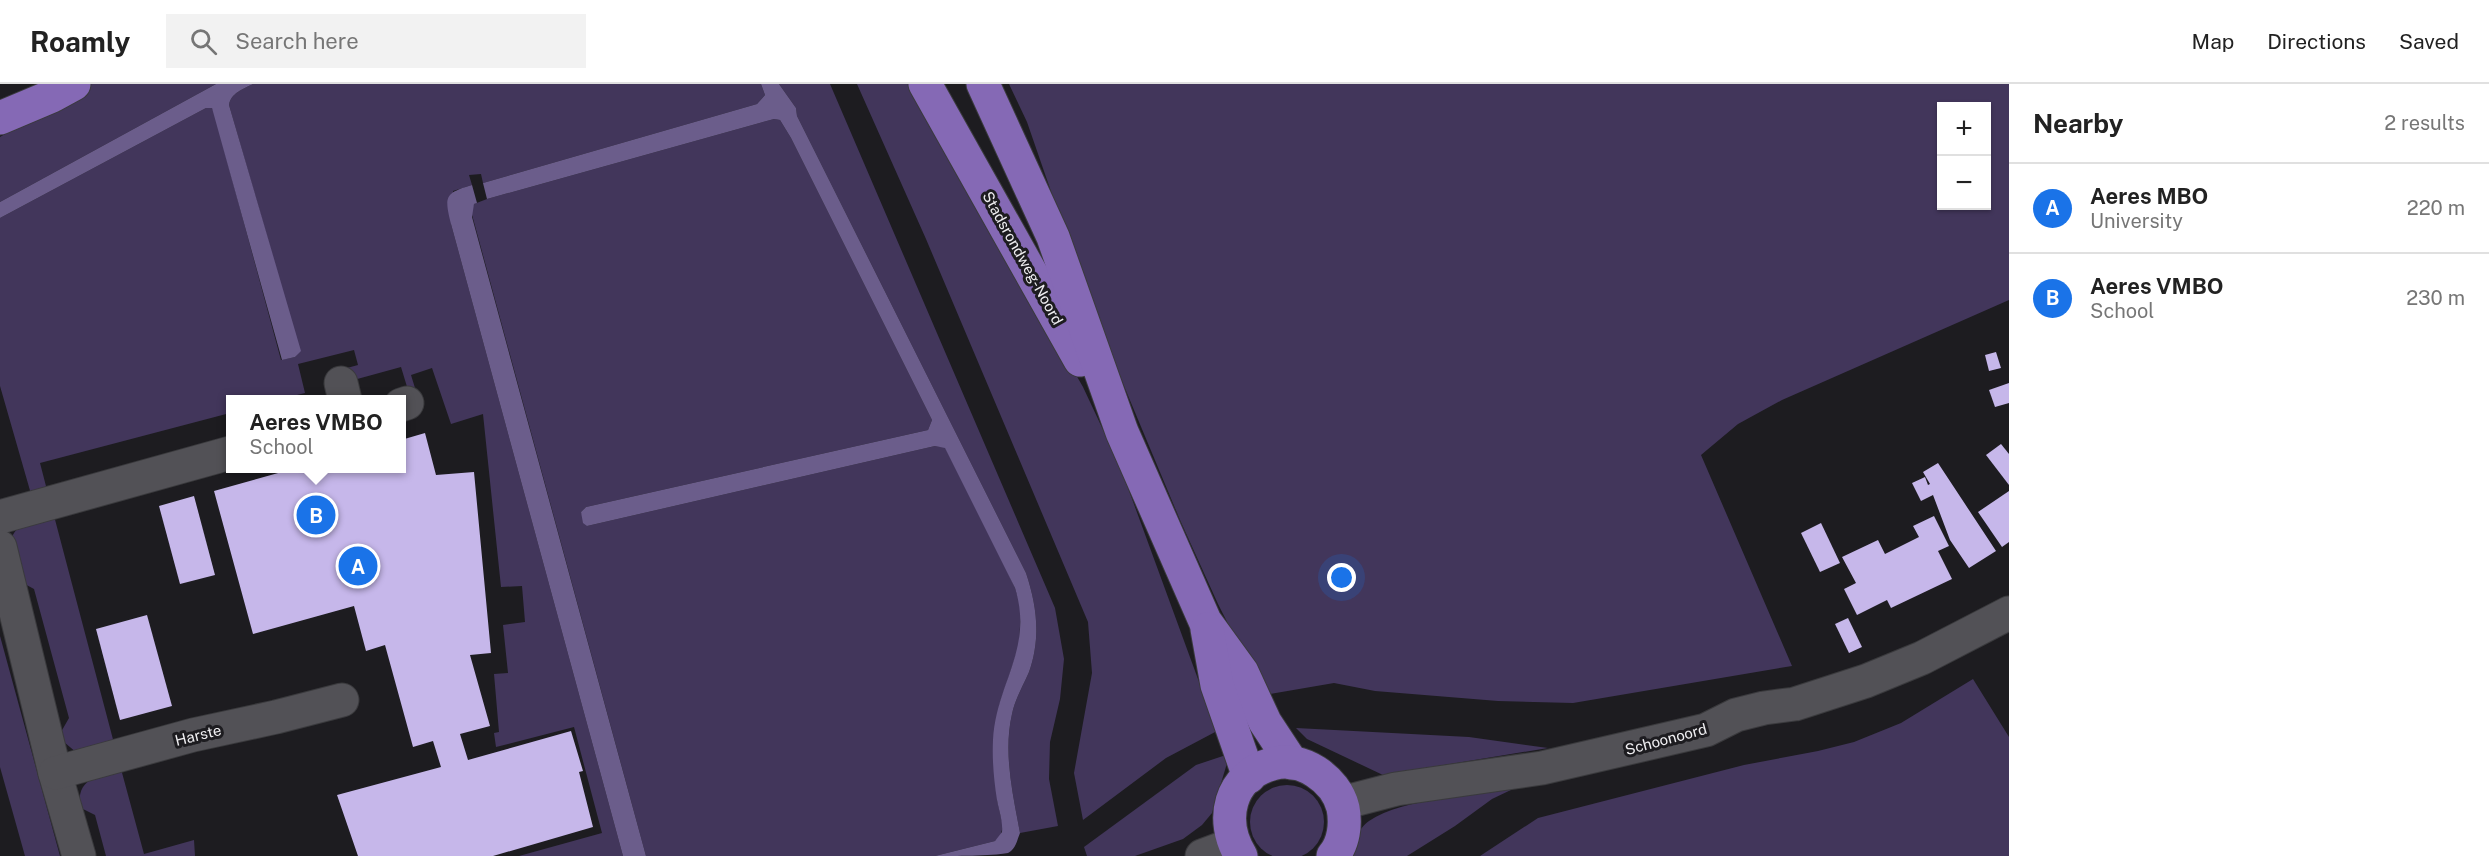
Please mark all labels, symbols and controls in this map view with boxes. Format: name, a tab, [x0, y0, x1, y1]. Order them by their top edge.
search box	[166, 14, 586, 68]
text: Roamly	[30, 25, 130, 58]
icon: search	[187, 25, 220, 58]
text: Search here	[235, 28, 359, 54]
text: Map	[2192, 29, 2234, 54]
text: Directions	[2267, 29, 2366, 54]
text: Saved	[2399, 29, 2459, 54]
map controls	[1937, 102, 1991, 210]
button: +	[1937, 102, 1991, 156]
text: Nearby	[2033, 108, 2123, 139]
text: 2 results	[2384, 111, 2465, 135]
button: −	[1937, 156, 1991, 210]
text: Aeres MBO	[2090, 183, 2208, 209]
street label: Stadsrondweg-Noord	[979, 189, 1067, 327]
text: A	[2045, 196, 2060, 220]
text: 220 m	[2407, 196, 2465, 220]
text: University	[2090, 209, 2183, 233]
text: Aeres VMBO	[2090, 273, 2223, 299]
text: B	[2046, 286, 2059, 310]
text: 230 m	[2406, 286, 2465, 310]
text: School	[2090, 299, 2154, 323]
popup	[226, 395, 406, 473]
text: Aeres VMBO	[249, 409, 383, 435]
text: School	[249, 435, 314, 459]
pin: B	[296, 492, 336, 538]
pin: A	[338, 544, 378, 588]
your location	[1327, 563, 1356, 592]
street label: Schoonoord	[1623, 720, 1709, 758]
street label: Harste	[173, 721, 223, 749]

